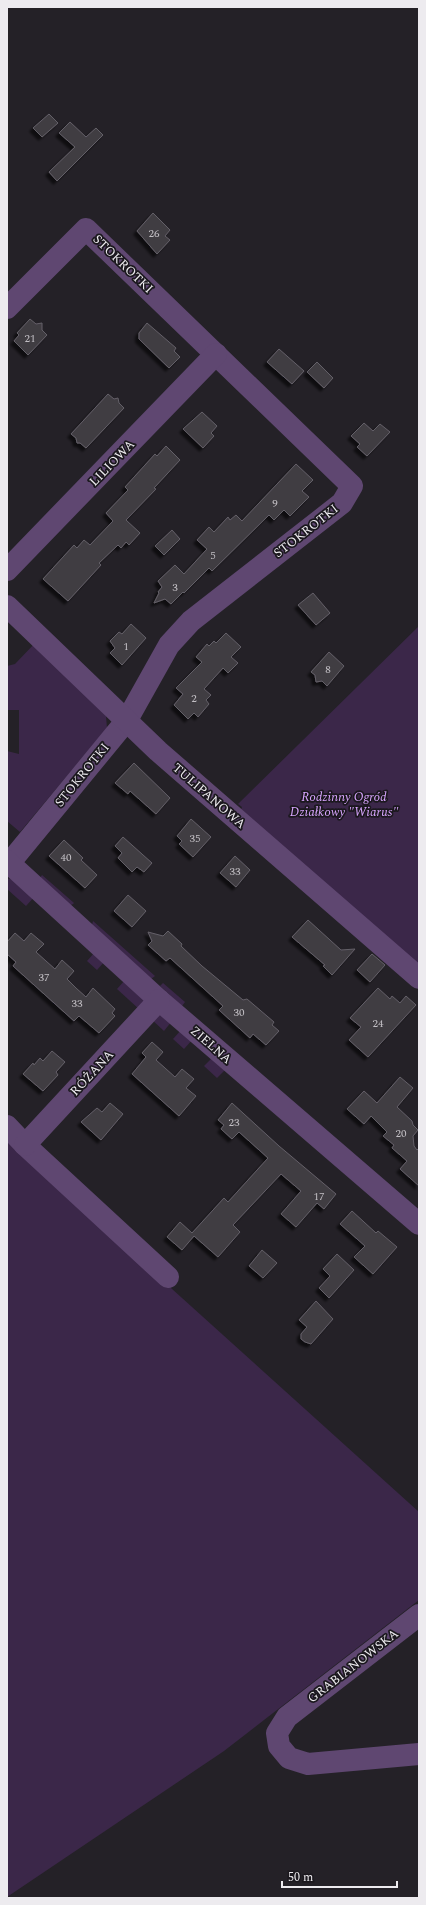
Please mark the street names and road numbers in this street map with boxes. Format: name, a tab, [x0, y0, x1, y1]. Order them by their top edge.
street label: STOKROTKI	[88, 230, 158, 298]
street label: LILIOWA	[84, 435, 140, 491]
street label: STOKROTKI	[269, 499, 343, 563]
street label: STOKROTKI	[50, 738, 114, 812]
street label: TULIPANOWA	[168, 758, 250, 834]
street label: ZIELNA	[186, 1021, 237, 1069]
street label: RÓŻANA	[65, 1045, 119, 1101]
street label: GRABIANOWSKA	[303, 1624, 403, 1708]

